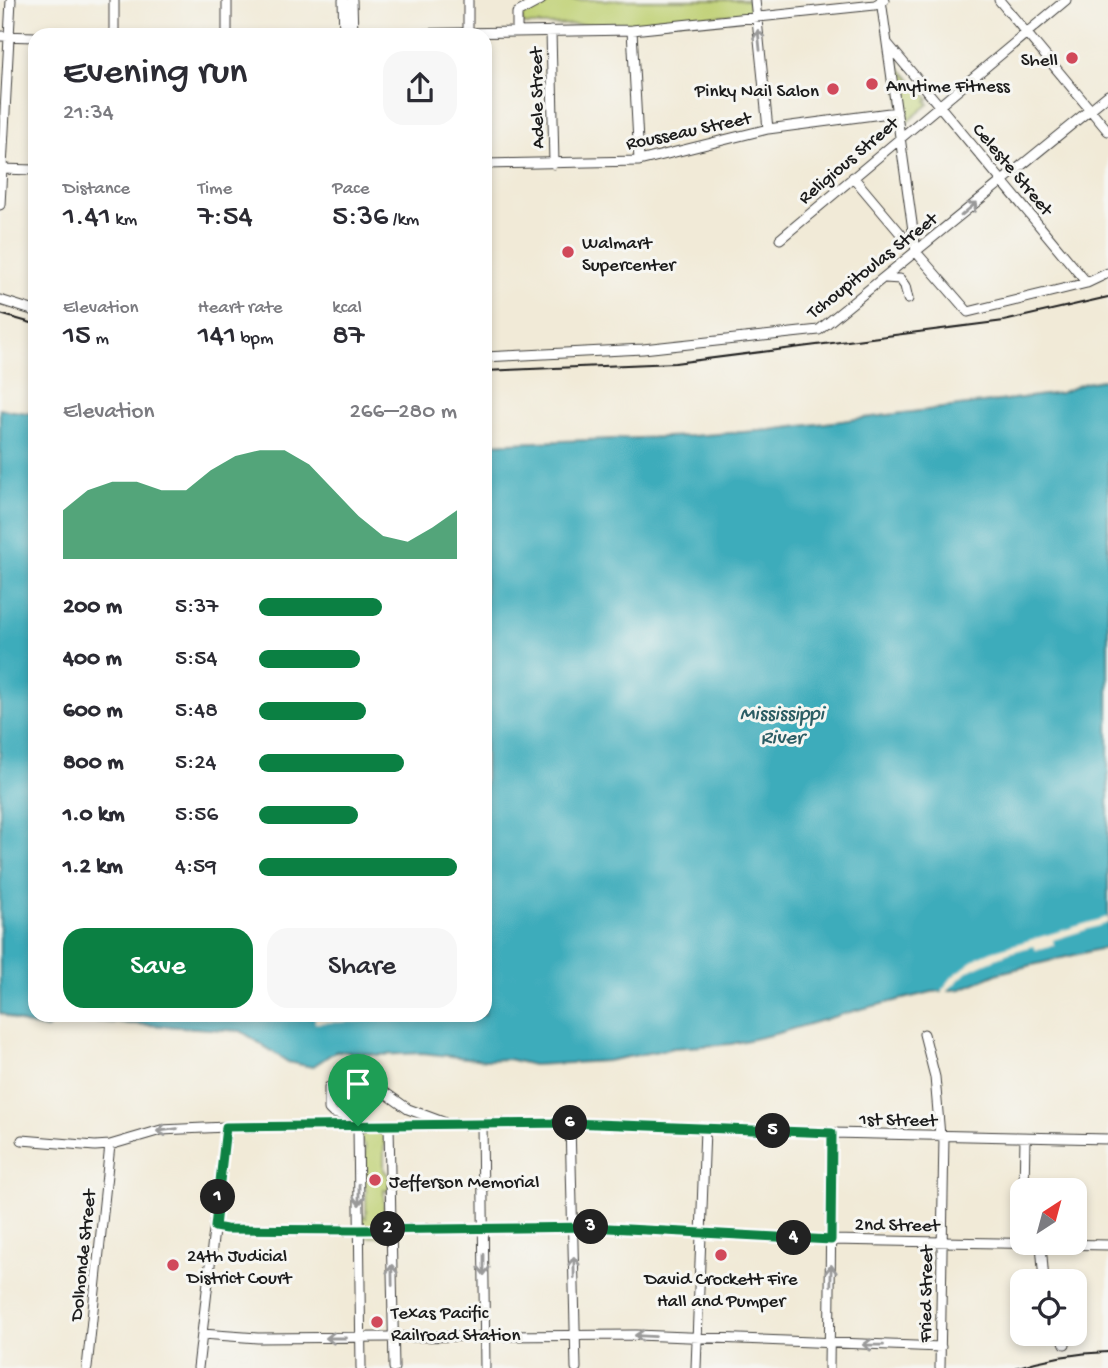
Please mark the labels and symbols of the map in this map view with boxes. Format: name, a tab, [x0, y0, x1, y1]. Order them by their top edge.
one-way arrow	[752, 30, 765, 52]
street label: Adele Street	[526, 45, 551, 149]
place label: Shell	[1021, 50, 1058, 73]
marker: Shell	[1064, 50, 1080, 66]
marker: Anytime Fitness	[864, 76, 880, 92]
place label: Anytime Fitness	[886, 76, 1011, 99]
place label: Pinky Nail Salon	[694, 81, 819, 104]
marker: Pinky Nail Salon	[825, 81, 841, 97]
street label: Rousseau Street	[624, 107, 756, 157]
street label: Religious Street	[794, 112, 906, 210]
street label: Celeste Street	[966, 119, 1058, 223]
one-way arrow	[959, 201, 977, 216]
street label: Tchoupitoulas Street	[802, 207, 945, 326]
place label: Walmart Supercenter	[582, 233, 677, 278]
marker: Walmart Supercenter	[560, 244, 576, 260]
water label: Mississippi River	[740, 703, 827, 752]
pin	[328, 1054, 388, 1126]
pin: 6	[552, 1106, 588, 1140]
street label: 1st Street	[858, 1109, 939, 1134]
pin: 5	[756, 1114, 790, 1148]
one-way arrow	[156, 1124, 179, 1137]
marker: Jefferson Memorial	[367, 1172, 383, 1188]
place label: Jefferson Memorial	[389, 1172, 539, 1195]
north arrow	[1010, 1178, 1087, 1255]
pin: 1	[200, 1180, 235, 1214]
one-way arrow	[352, 1183, 366, 1206]
street label: Dolhonde Street	[66, 1186, 103, 1324]
pin: 3	[574, 1210, 608, 1244]
pin: 2	[370, 1212, 406, 1246]
street label: 2nd Street	[854, 1214, 942, 1239]
pin: 4	[776, 1220, 812, 1256]
street label: Fried Street	[915, 1243, 940, 1344]
place label: 24th Judicial District Court	[185, 1246, 294, 1291]
marker: David Crockett Fire Hall and Pumper	[713, 1247, 729, 1263]
one-way arrow	[478, 1254, 491, 1277]
one-way arrow	[567, 1256, 581, 1279]
marker: 24th Judicial District Court	[165, 1257, 181, 1273]
one-way arrow	[385, 1264, 399, 1287]
one-way arrow	[824, 1264, 837, 1287]
place label: David Crockett Fire Hall and Pumper	[642, 1269, 798, 1314]
place label: Texas Pacific Railroad Station	[390, 1303, 520, 1348]
marker: Texas Pacific Railroad Station	[369, 1314, 385, 1330]
one-way arrow	[634, 1329, 657, 1342]
one-way arrow	[325, 1331, 348, 1345]
one-way arrow	[861, 1339, 884, 1352]

